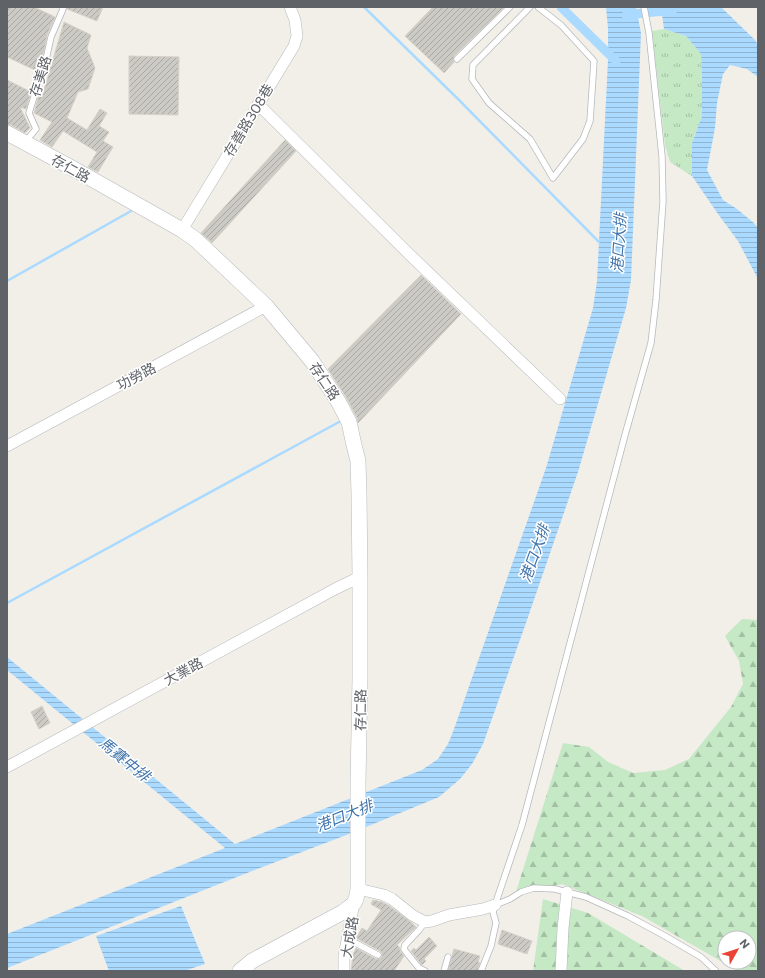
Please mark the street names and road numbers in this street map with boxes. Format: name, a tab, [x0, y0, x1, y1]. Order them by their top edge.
street label: 存美路	[26, 53, 54, 99]
street label: 存善路308巷	[220, 81, 276, 159]
street label: 存仁路	[49, 150, 93, 186]
street label: 功勞路	[113, 359, 159, 393]
street label: 存仁路	[306, 359, 344, 403]
street label: 大業路	[160, 654, 206, 688]
street label: 存仁路	[351, 689, 369, 731]
street label: 大成路	[337, 915, 361, 959]

